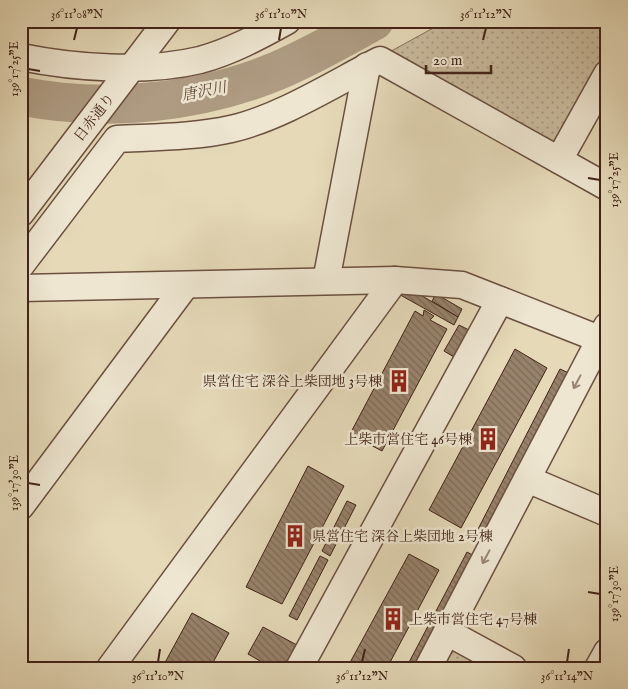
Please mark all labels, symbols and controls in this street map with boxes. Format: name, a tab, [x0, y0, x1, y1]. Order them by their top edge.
text: 36°11'08"N	[51, 7, 104, 22]
text: 36°11'10"N	[255, 7, 308, 22]
text: 36°11'12"N	[460, 7, 513, 22]
text: 139°17'25"E	[7, 41, 22, 97]
scale bar	[426, 42, 490, 74]
text: 20 m	[433, 51, 463, 70]
water label: 唐沢川	[180, 77, 230, 105]
street label: 日赤通り	[70, 90, 119, 145]
text: 139°17'25"E	[607, 152, 622, 208]
building icon: 県営住宅 深谷上柴団地 3号棟	[386, 368, 412, 394]
place label: 県営住宅 深谷上柴団地 3号棟	[203, 373, 382, 391]
one-way arrow	[572, 374, 581, 389]
building icon: 上柴市営住宅 46号棟	[475, 426, 501, 452]
place label: 上柴市営住宅 46号棟	[344, 431, 472, 449]
text: 139°17'30"E	[7, 455, 22, 511]
building icon: 県営住宅 深谷上柴団地 2号棟	[282, 523, 308, 549]
place label: 県営住宅 深谷上柴団地 2号棟	[312, 528, 493, 546]
one-way arrow	[481, 550, 491, 565]
text: 139°17'30"E	[607, 566, 622, 622]
building icon: 上柴市営住宅 47号棟	[380, 606, 406, 632]
place label: 上柴市営住宅 47号棟	[409, 611, 537, 629]
text: 36°11'10"N	[132, 669, 185, 684]
text: 36°11'12"N	[336, 669, 389, 684]
text: 36°11'14"N	[541, 669, 594, 684]

